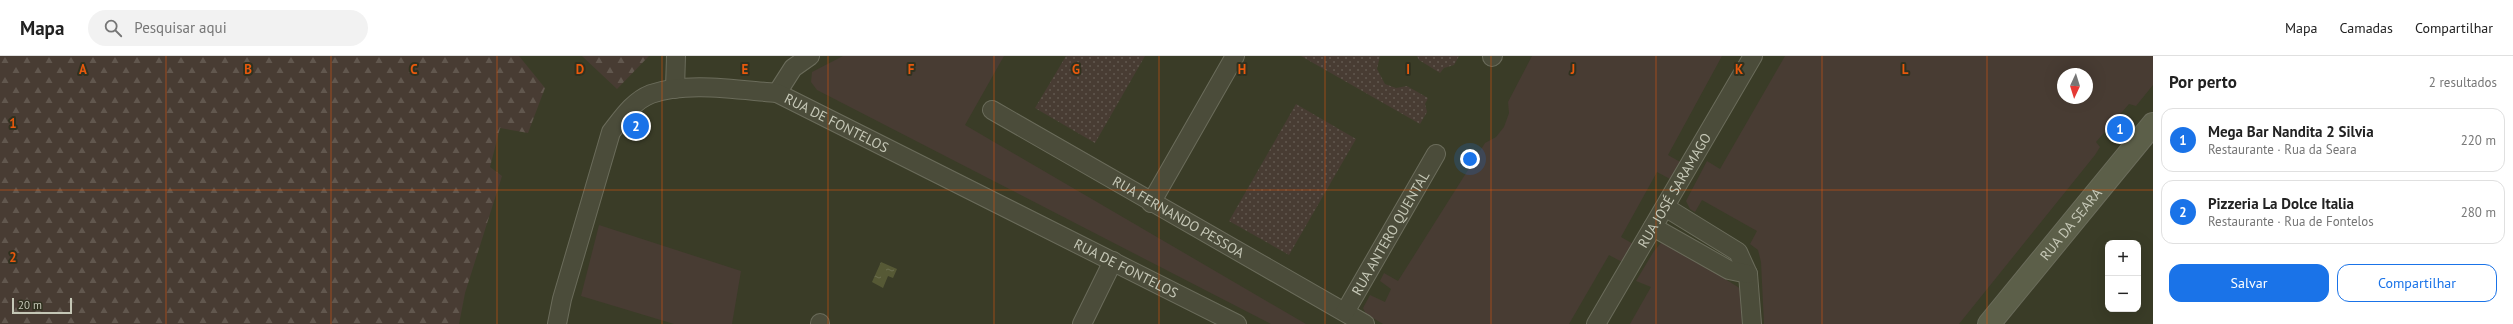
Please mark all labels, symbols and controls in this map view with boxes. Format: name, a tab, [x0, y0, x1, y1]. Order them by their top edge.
search box	[88, 10, 368, 46]
text: Mapa	[20, 16, 64, 40]
icon: search	[102, 17, 124, 39]
text: Pesquisar aqui	[134, 18, 227, 37]
text: Mapa	[2285, 19, 2318, 37]
text: Camadas	[2340, 19, 2393, 37]
text: Compartilhar	[2415, 19, 2493, 37]
text: A	[79, 61, 87, 78]
text: B	[244, 61, 252, 78]
text: C	[410, 61, 418, 78]
text: D	[576, 61, 584, 78]
text: E	[742, 61, 749, 78]
text: F	[908, 61, 915, 78]
text: G	[1072, 61, 1080, 78]
text: H	[1238, 61, 1246, 78]
text: I	[1406, 61, 1410, 78]
text: J	[1570, 61, 1575, 78]
text: K	[1735, 61, 1743, 78]
text: L	[1902, 61, 1909, 78]
north arrow	[2057, 68, 2093, 104]
text: Por perto	[2169, 71, 2237, 93]
text: 2 resultados	[2429, 74, 2497, 91]
street label: RUA DE FONTELOS	[781, 89, 892, 157]
pin: 2	[623, 111, 649, 141]
pin: 1	[2107, 114, 2133, 144]
text: 1	[9, 115, 17, 132]
text: Mega Bar Nandita 2 Silvia	[2208, 122, 2374, 141]
street label: RUA JOSÉ SARAMAGO	[1634, 130, 1715, 251]
text: 1	[2179, 132, 2187, 149]
text: 220 m	[2461, 132, 2496, 149]
text: Restaurante · Rua da Seara	[2208, 141, 2357, 158]
your location	[1460, 149, 1480, 169]
street label: RUA ANTERO QUENTAL	[1348, 168, 1433, 298]
street label: RUA FERNANDO PESSOA	[1109, 172, 1248, 262]
street label: RUA DA SEARA	[2036, 184, 2106, 264]
text: Pizzeria La Dolce Italia	[2208, 194, 2354, 213]
text: 2	[2179, 204, 2187, 221]
text: 280 m	[2461, 204, 2496, 221]
text: Restaurante · Rua de Fontelos	[2208, 213, 2374, 230]
street label: RUA DE FONTELOS	[1071, 235, 1181, 302]
map controls	[2105, 240, 2141, 312]
button: +	[2105, 240, 2141, 276]
text: 2	[9, 249, 17, 266]
button: Salvar	[2169, 264, 2329, 302]
button: Compartilhar	[2337, 264, 2497, 302]
button: −	[2105, 276, 2141, 312]
scale bar	[12, 296, 72, 315]
text: 20 m	[18, 298, 42, 312]

